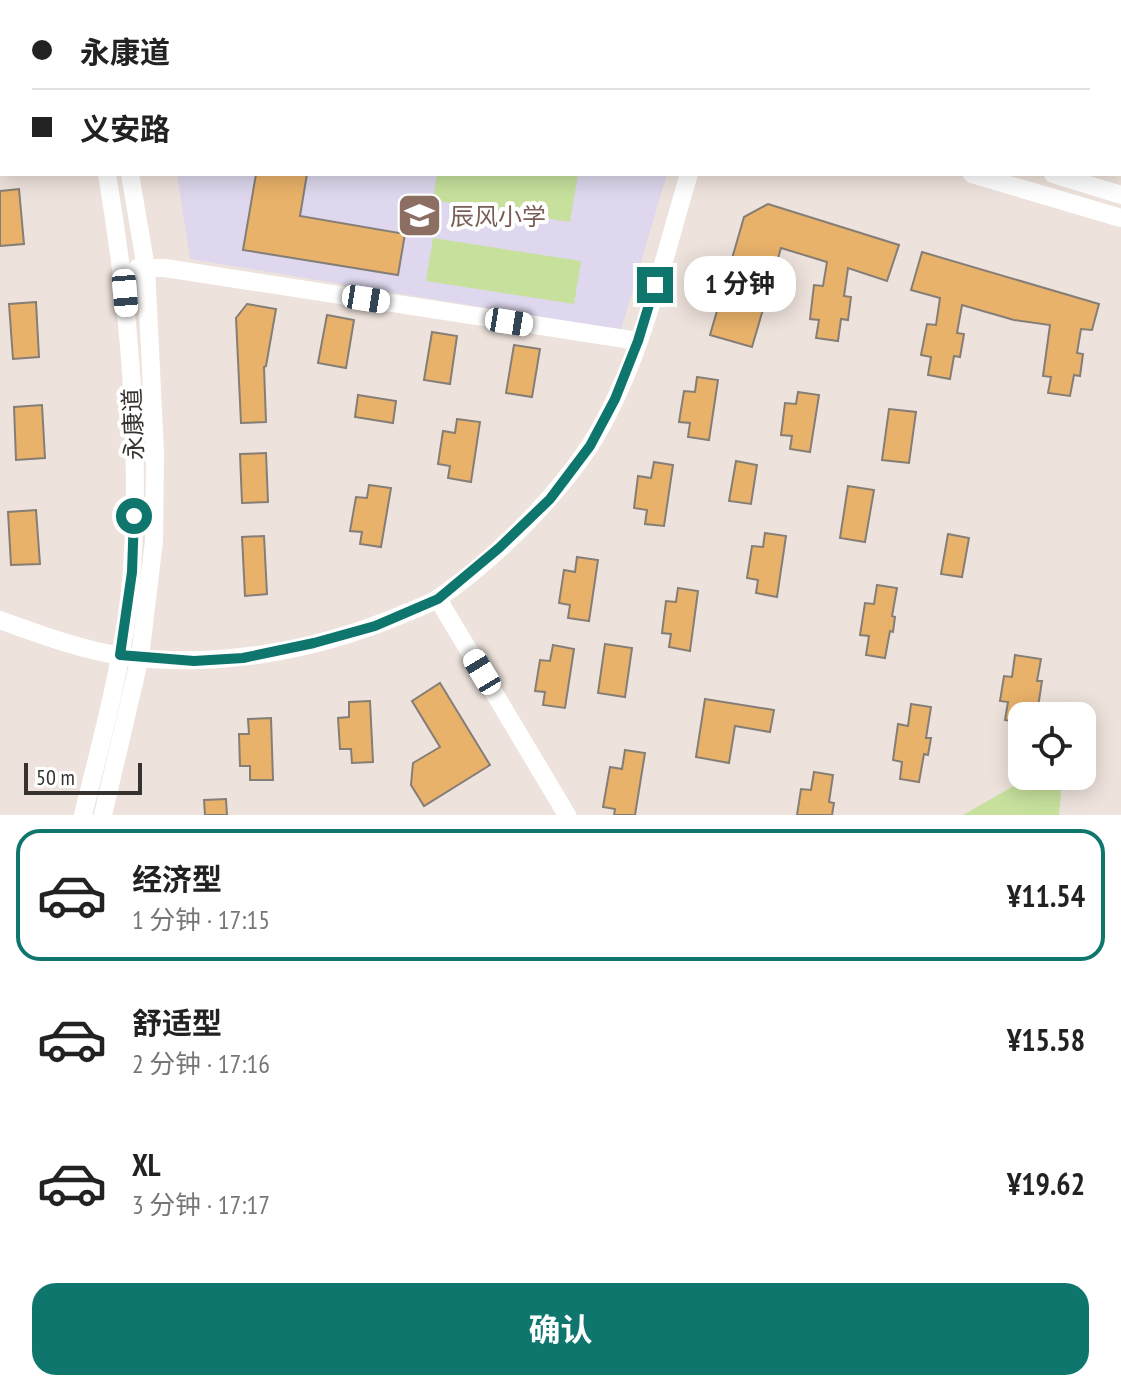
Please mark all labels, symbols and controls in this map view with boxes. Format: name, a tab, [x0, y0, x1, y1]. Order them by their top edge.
text: 永康道	[80, 32, 170, 71]
text: 义安路	[80, 109, 170, 148]
school or university icon: 辰风小学	[395, 192, 443, 240]
place label: 辰风小学	[450, 201, 546, 232]
callout: 1 分钟	[683, 257, 795, 313]
route end	[637, 267, 673, 303]
text: 1 分钟	[705, 267, 775, 300]
car	[111, 268, 139, 318]
car	[340, 283, 392, 315]
car	[483, 306, 535, 338]
street label: 永康道	[116, 387, 150, 461]
route start	[116, 498, 152, 534]
car	[459, 645, 505, 699]
map controls	[1008, 702, 1096, 790]
button: locate	[1008, 702, 1096, 790]
scale bar	[24, 759, 142, 795]
text: 50 m	[36, 763, 75, 791]
icon: car	[36, 859, 108, 931]
text: 经济型	[132, 859, 222, 898]
text: ¥11.54	[1007, 876, 1085, 915]
text: 1 分钟 · 17:15	[132, 903, 270, 936]
icon: car	[36, 1003, 108, 1075]
text: 舒适型	[132, 1003, 222, 1042]
text: ¥15.58	[1007, 1020, 1085, 1059]
text: 2 分钟 · 17:16	[132, 1047, 270, 1080]
text: XL	[132, 1145, 161, 1184]
icon: car	[36, 1147, 108, 1219]
text: ¥19.62	[1007, 1164, 1085, 1203]
text: 3 分钟 · 17:17	[132, 1188, 270, 1221]
button: 确认	[32, 1283, 1089, 1375]

